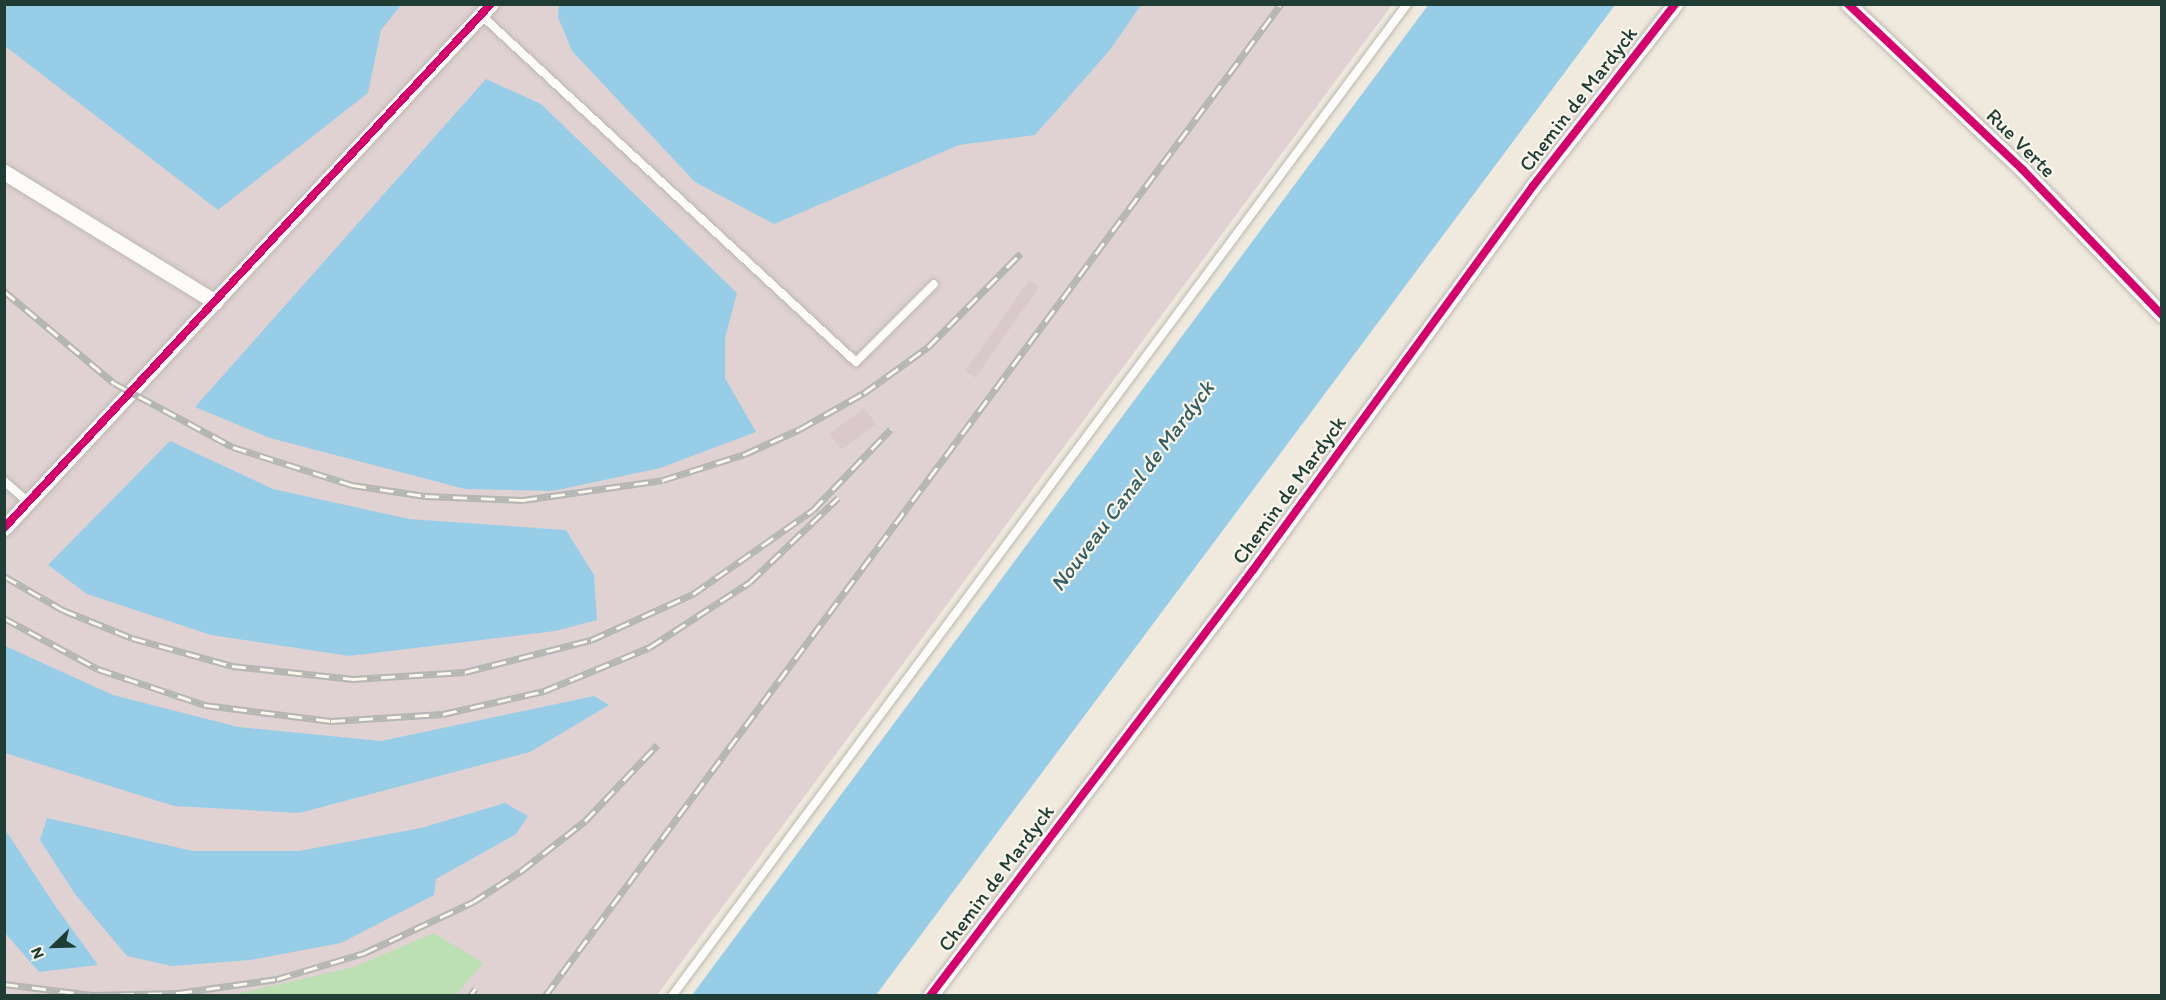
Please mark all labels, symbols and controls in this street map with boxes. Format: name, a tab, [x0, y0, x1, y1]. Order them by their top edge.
street label: Chemin de Mardyck	[1513, 21, 1643, 177]
street label: Rue Verte	[1981, 103, 2061, 183]
water label: Nouveau Canal de Mardyck	[1044, 376, 1220, 596]
street label: Chemin de Mardyck	[1227, 411, 1351, 569]
street label: Chemin de Mardyck	[933, 800, 1059, 956]
north arrow	[24, 916, 84, 976]
text: N	[26, 945, 48, 962]

